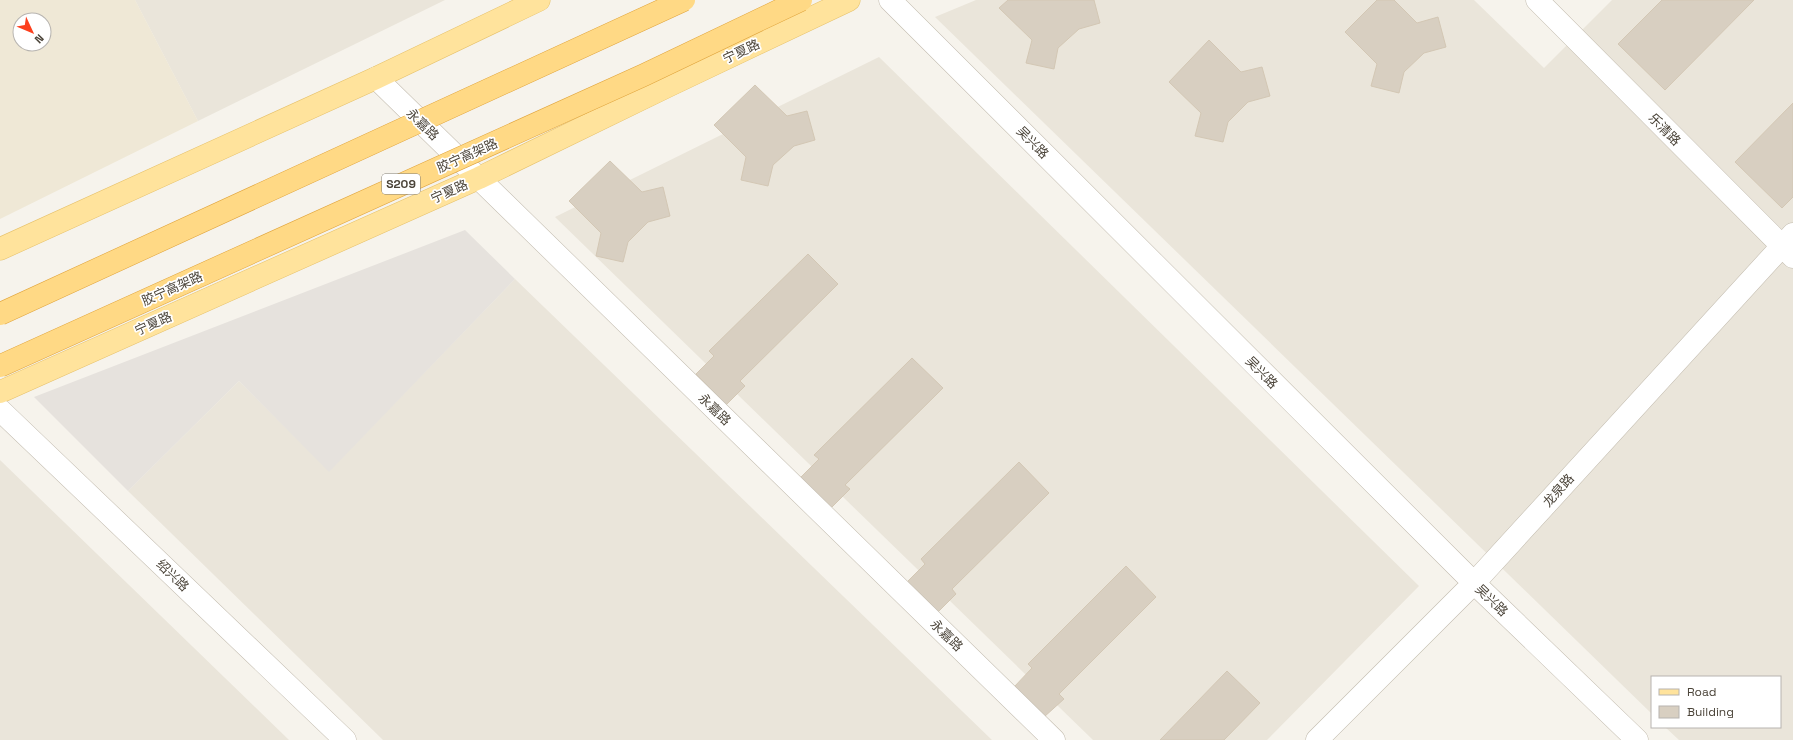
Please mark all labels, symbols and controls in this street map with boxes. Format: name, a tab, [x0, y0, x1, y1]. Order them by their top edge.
north arrow	[12, 12, 52, 52]
text: N	[32, 31, 47, 46]
street label: 宁夏路	[720, 36, 762, 67]
street label: 永嘉路	[403, 105, 443, 144]
street label: 乐清路	[1645, 110, 1684, 149]
street label: 吴兴路	[1013, 123, 1052, 162]
street label: 胶宁高架路	[434, 134, 500, 176]
road number: S209	[382, 174, 420, 194]
street label: 宁夏路	[428, 176, 470, 207]
street label: 胶宁高架路	[139, 267, 205, 309]
street label: 宁夏路	[132, 308, 174, 339]
street label: 吴兴路	[1242, 353, 1281, 392]
street label: 永嘉路	[695, 390, 735, 429]
street label: 龙泉路	[1539, 470, 1578, 511]
street label: 绍兴路	[153, 556, 193, 595]
street label: 吴兴路	[1472, 581, 1512, 620]
street label: 永嘉路	[927, 616, 967, 655]
legend	[1651, 676, 1781, 728]
text: Road	[1687, 684, 1716, 700]
text: Building	[1687, 704, 1734, 720]

